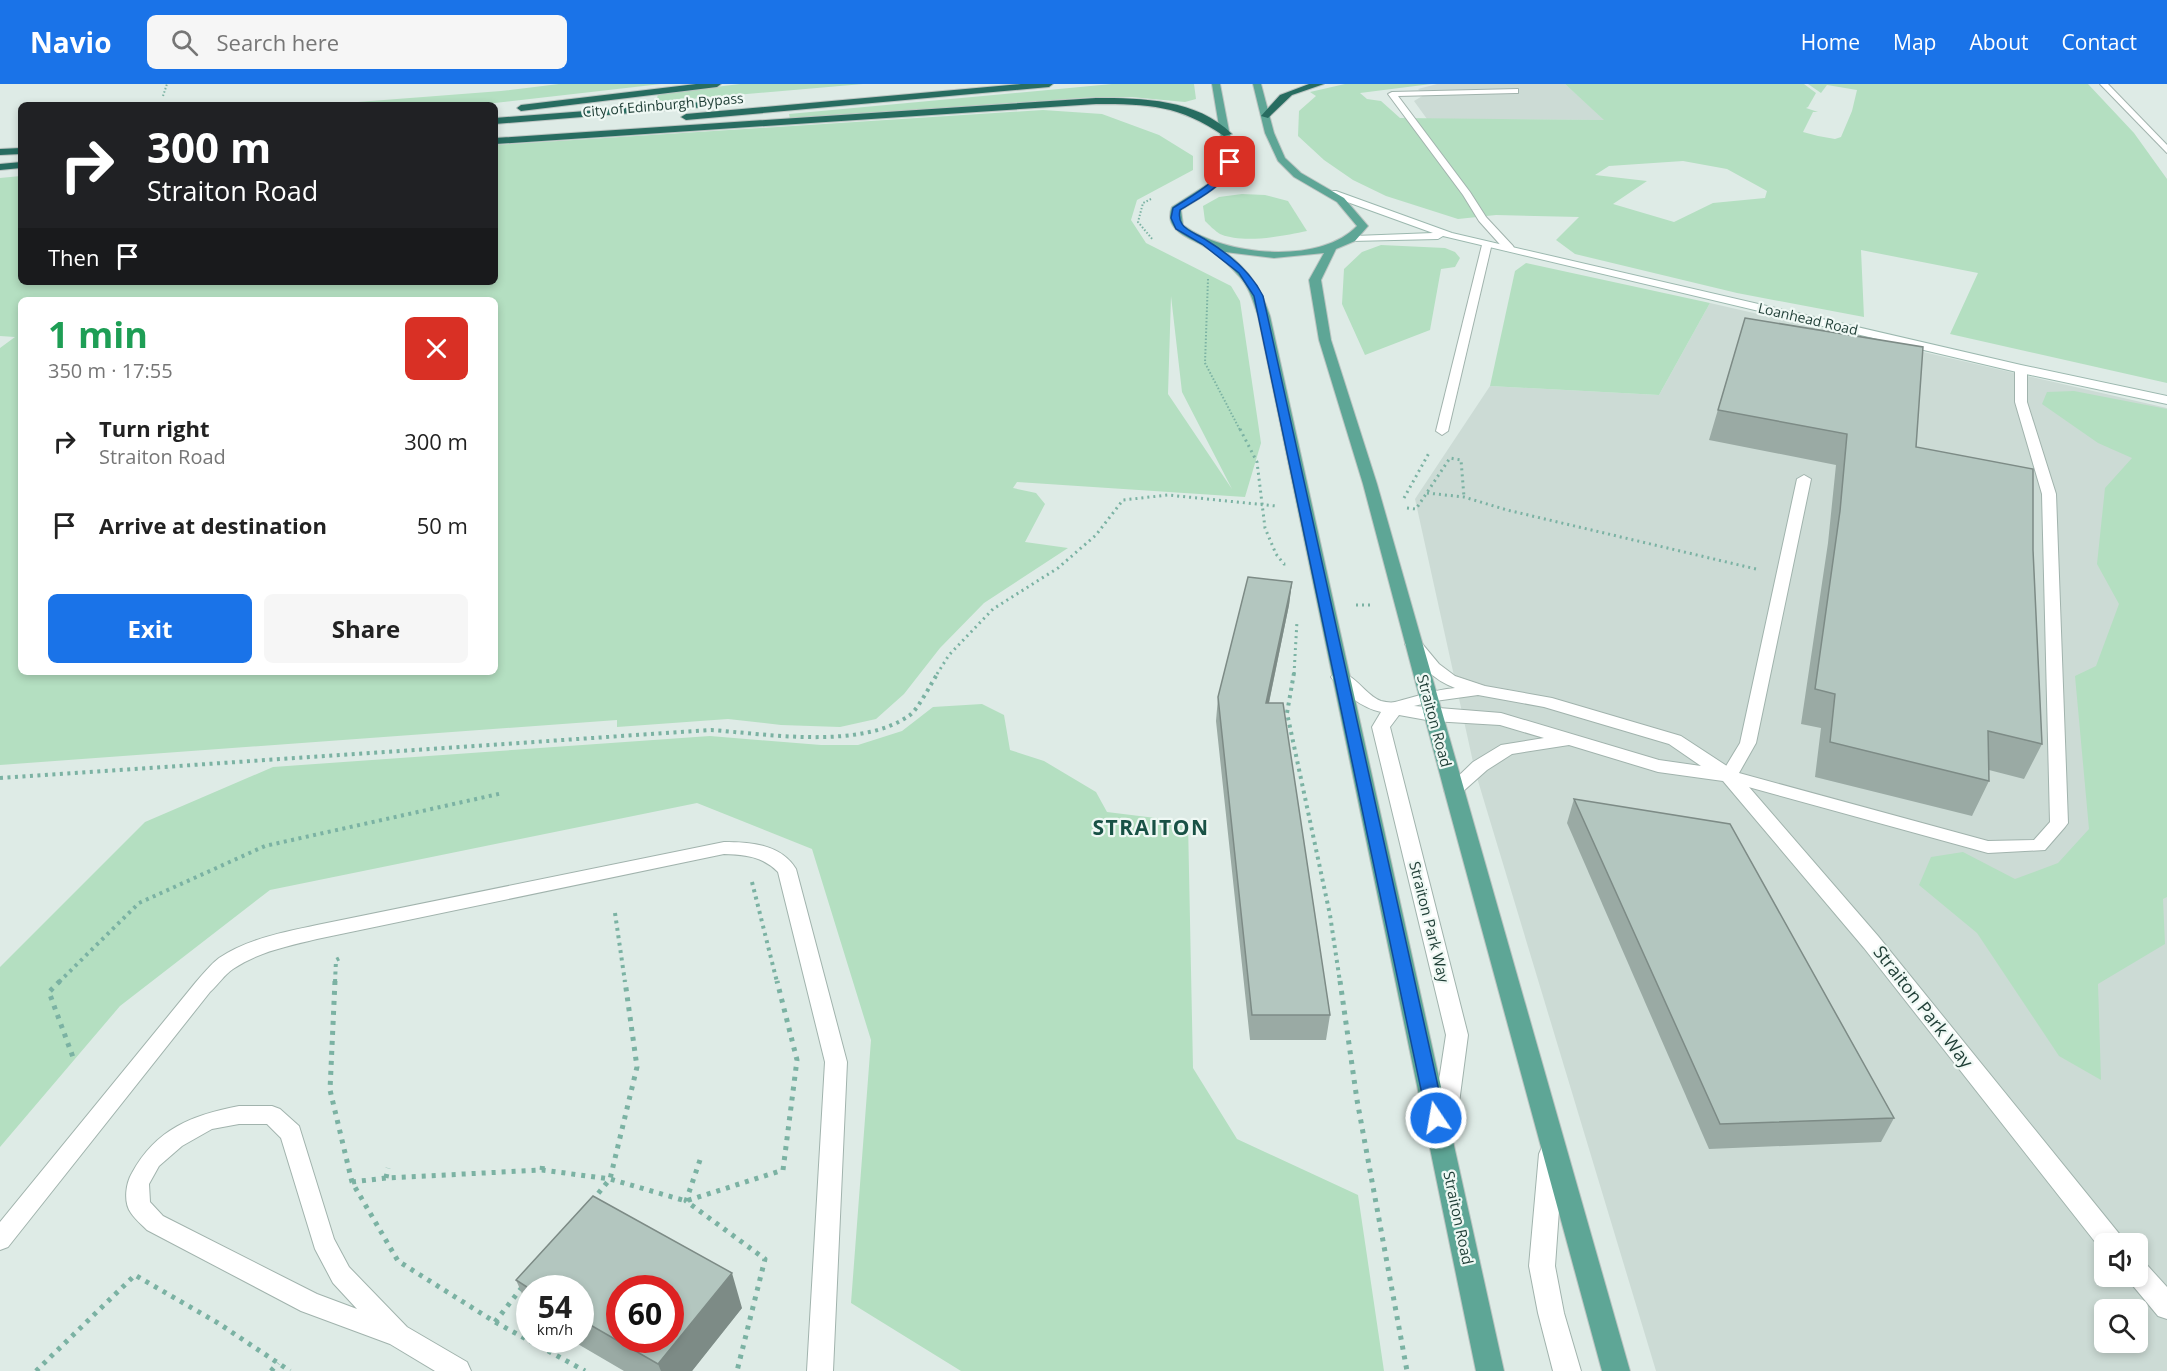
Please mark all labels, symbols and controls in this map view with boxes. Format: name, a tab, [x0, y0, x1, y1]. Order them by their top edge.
search box	[147, 15, 567, 69]
text: Navio	[30, 23, 111, 61]
icon: search	[168, 26, 201, 59]
text: Search here	[216, 27, 339, 57]
text: Home	[1801, 28, 1860, 56]
text: Map	[1893, 28, 1936, 56]
text: About	[1969, 28, 2029, 56]
text: Contact	[2062, 28, 2137, 56]
street label: City of Edinburgh Bypass	[582, 88, 745, 121]
text: 300 m	[147, 118, 271, 175]
icon: right	[48, 126, 126, 204]
pin	[1204, 136, 1255, 187]
icon: arrive	[1213, 145, 1246, 178]
text: Straiton Road	[147, 172, 318, 209]
icon: arrive	[111, 240, 144, 273]
text: Then	[48, 242, 99, 272]
street label: Loanhead Road	[1756, 298, 1860, 339]
text: 1 min	[48, 310, 148, 359]
button: close	[405, 317, 468, 380]
text: 350 m · 17:55	[48, 357, 173, 384]
text: Turn right	[99, 413, 210, 443]
icon: right	[48, 425, 81, 458]
text: 300 m	[404, 426, 468, 456]
text: Straiton Road	[99, 443, 226, 470]
icon: arrive	[48, 509, 81, 542]
text: Arrive at destination	[99, 510, 327, 540]
text: 50 m	[417, 510, 468, 540]
button: Exit	[48, 594, 252, 663]
button: Share	[264, 594, 468, 663]
street label: Straiton Road	[1413, 672, 1457, 769]
district label: STRAITON	[1093, 813, 1209, 841]
street label: Straiton Park Way	[1405, 859, 1455, 985]
street label: Straiton Park Way	[1868, 940, 1980, 1073]
position arrow	[1404, 1086, 1468, 1150]
street label: Straiton Road	[1439, 1169, 1479, 1266]
map controls	[2094, 1233, 2148, 1353]
button: sound	[2094, 1233, 2148, 1287]
speed limit sign: 60	[606, 1275, 684, 1353]
text: 54	[538, 1286, 572, 1327]
button: search	[2094, 1299, 2148, 1353]
text: km/h	[537, 1319, 573, 1339]

